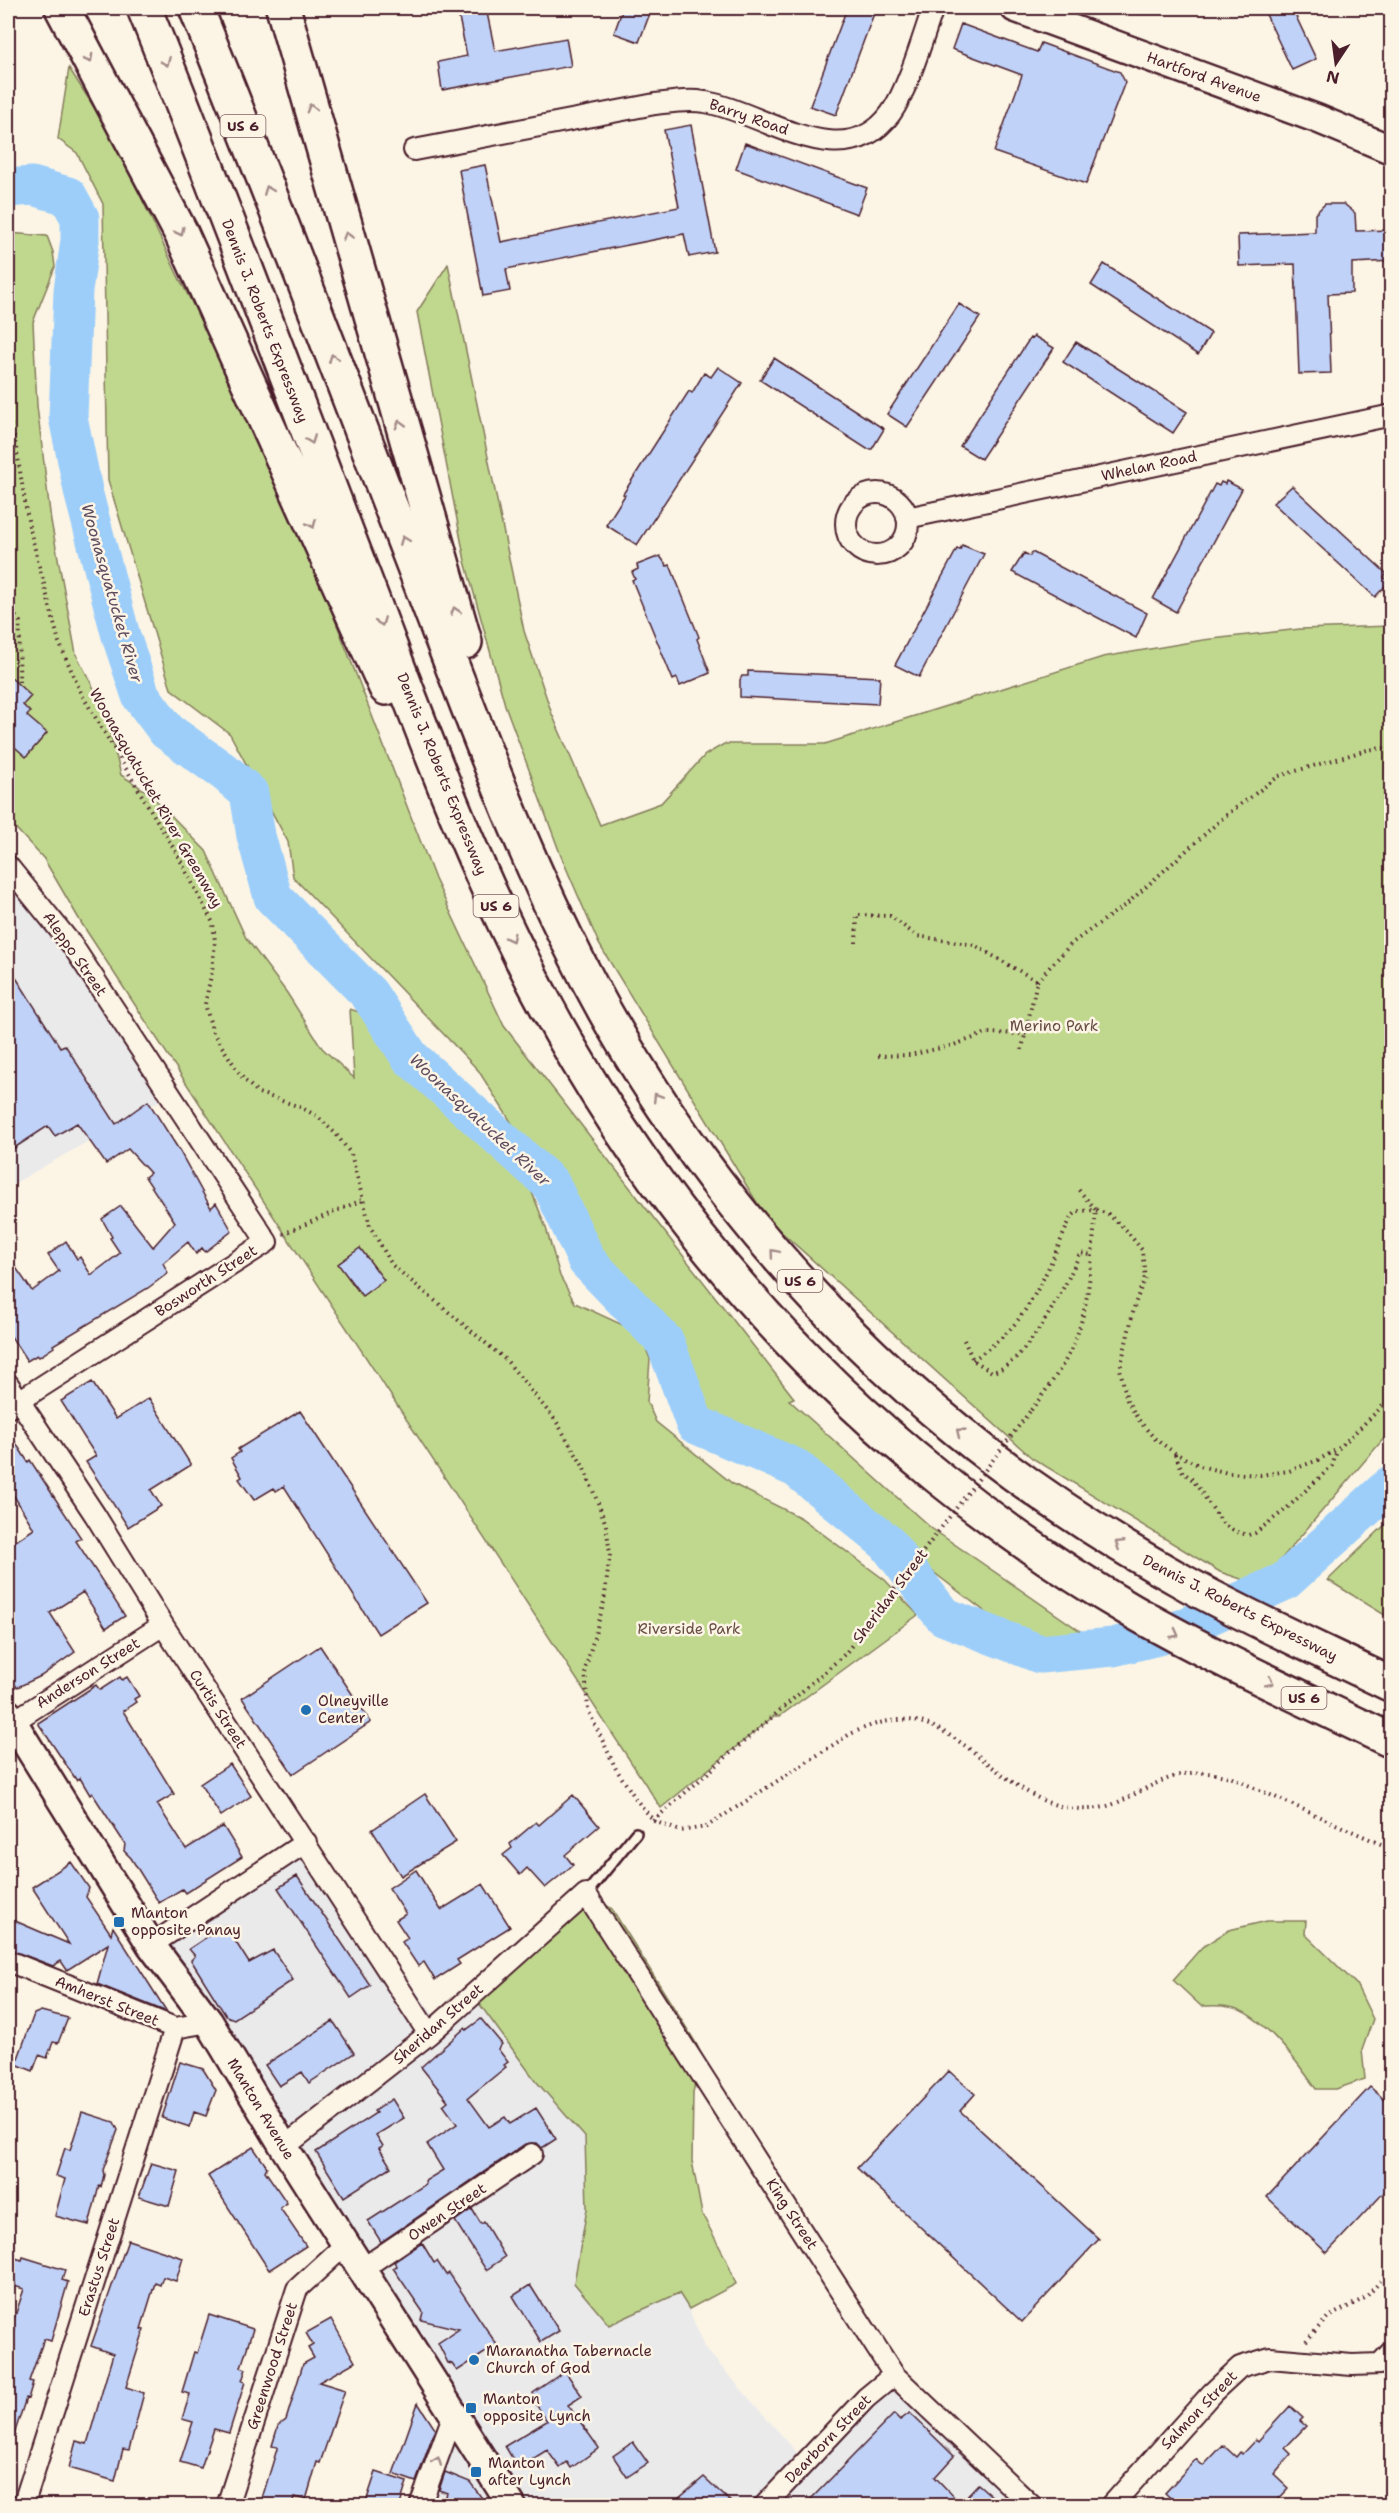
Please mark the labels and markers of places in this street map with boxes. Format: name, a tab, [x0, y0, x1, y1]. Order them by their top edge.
place label: Olneyville Center	[318, 1691, 389, 1728]
marker: Olneyville Center	[299, 1703, 313, 1717]
place label: Manton opposite Panay	[131, 1903, 241, 1940]
marker: Manton opposite Panay	[112, 1915, 126, 1929]
place label: Maranatha Tabernacle Church of God	[486, 2341, 652, 2378]
marker: Maranatha Tabernacle Church of God	[467, 2353, 481, 2367]
place label: Manton opposite Lynch	[483, 2389, 591, 2426]
marker: Manton opposite Lynch	[464, 2401, 478, 2415]
place label: Manton after Lynch	[488, 2453, 571, 2490]
marker: Manton after Lynch	[469, 2465, 483, 2479]

